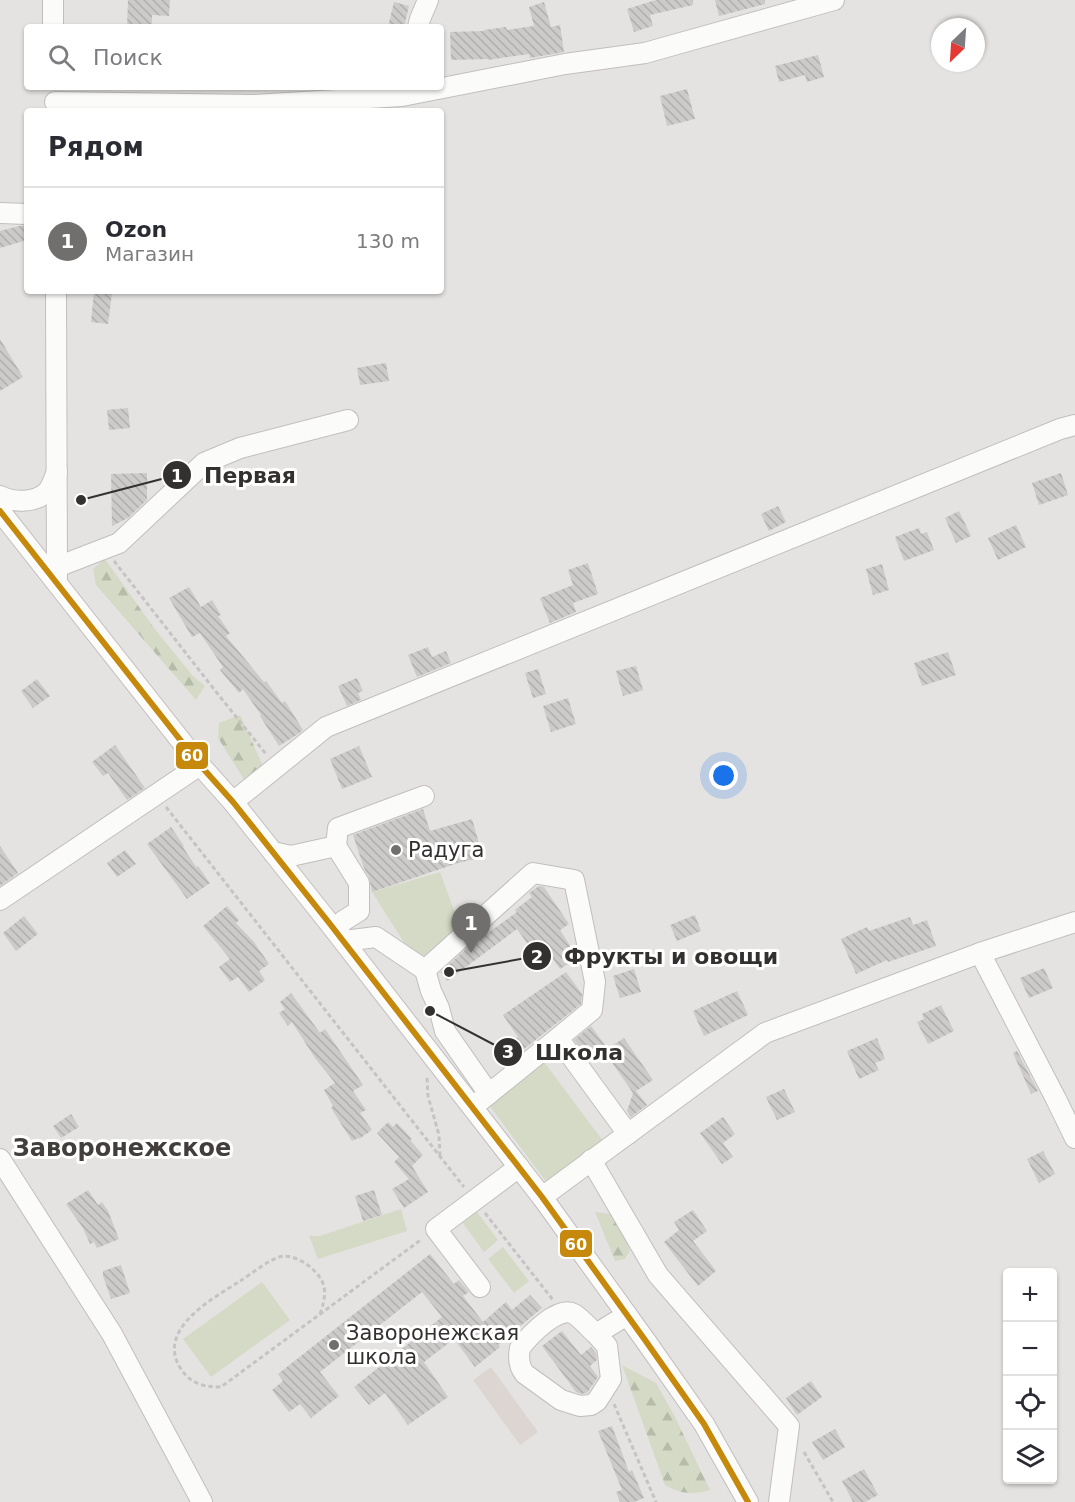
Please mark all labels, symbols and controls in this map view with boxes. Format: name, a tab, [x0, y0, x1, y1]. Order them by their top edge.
north arrow	[931, 18, 985, 72]
search box	[24, 24, 444, 90]
icon: search	[45, 41, 78, 74]
text: Поиск	[93, 45, 163, 70]
text: Рядом	[48, 132, 144, 162]
text: Ozon	[105, 217, 167, 242]
text: 1	[61, 229, 74, 253]
text: 130 m	[356, 229, 420, 253]
text: Магазин	[105, 242, 194, 266]
callout: Первая	[162, 455, 308, 495]
text: Первая	[204, 463, 296, 488]
text: 1	[171, 465, 183, 486]
line badge: 60	[175, 741, 209, 770]
text: 60	[181, 746, 203, 765]
your location	[709, 761, 738, 790]
place label: Радуга	[408, 838, 484, 862]
marker: Радуга	[389, 843, 403, 857]
pin: 1	[452, 904, 490, 953]
callout: Фрукты и овощи	[522, 936, 790, 976]
text: Фрукты и овощи	[564, 944, 778, 969]
text: 2	[531, 946, 543, 967]
callout: Школа	[493, 1032, 635, 1072]
text: Школа	[535, 1040, 623, 1065]
text: 3	[502, 1041, 514, 1062]
district label: Заворонежское	[13, 1134, 231, 1162]
line badge: 60	[559, 1229, 593, 1258]
text: 60	[565, 1235, 587, 1254]
map controls	[1003, 1268, 1057, 1484]
button: +	[1003, 1268, 1057, 1322]
place label: Заворонежская школа	[346, 1321, 519, 1369]
button: −	[1003, 1322, 1057, 1376]
marker: Заворонежская школа	[327, 1338, 341, 1352]
button: locate	[1003, 1376, 1057, 1430]
button: layers	[1003, 1430, 1057, 1484]

